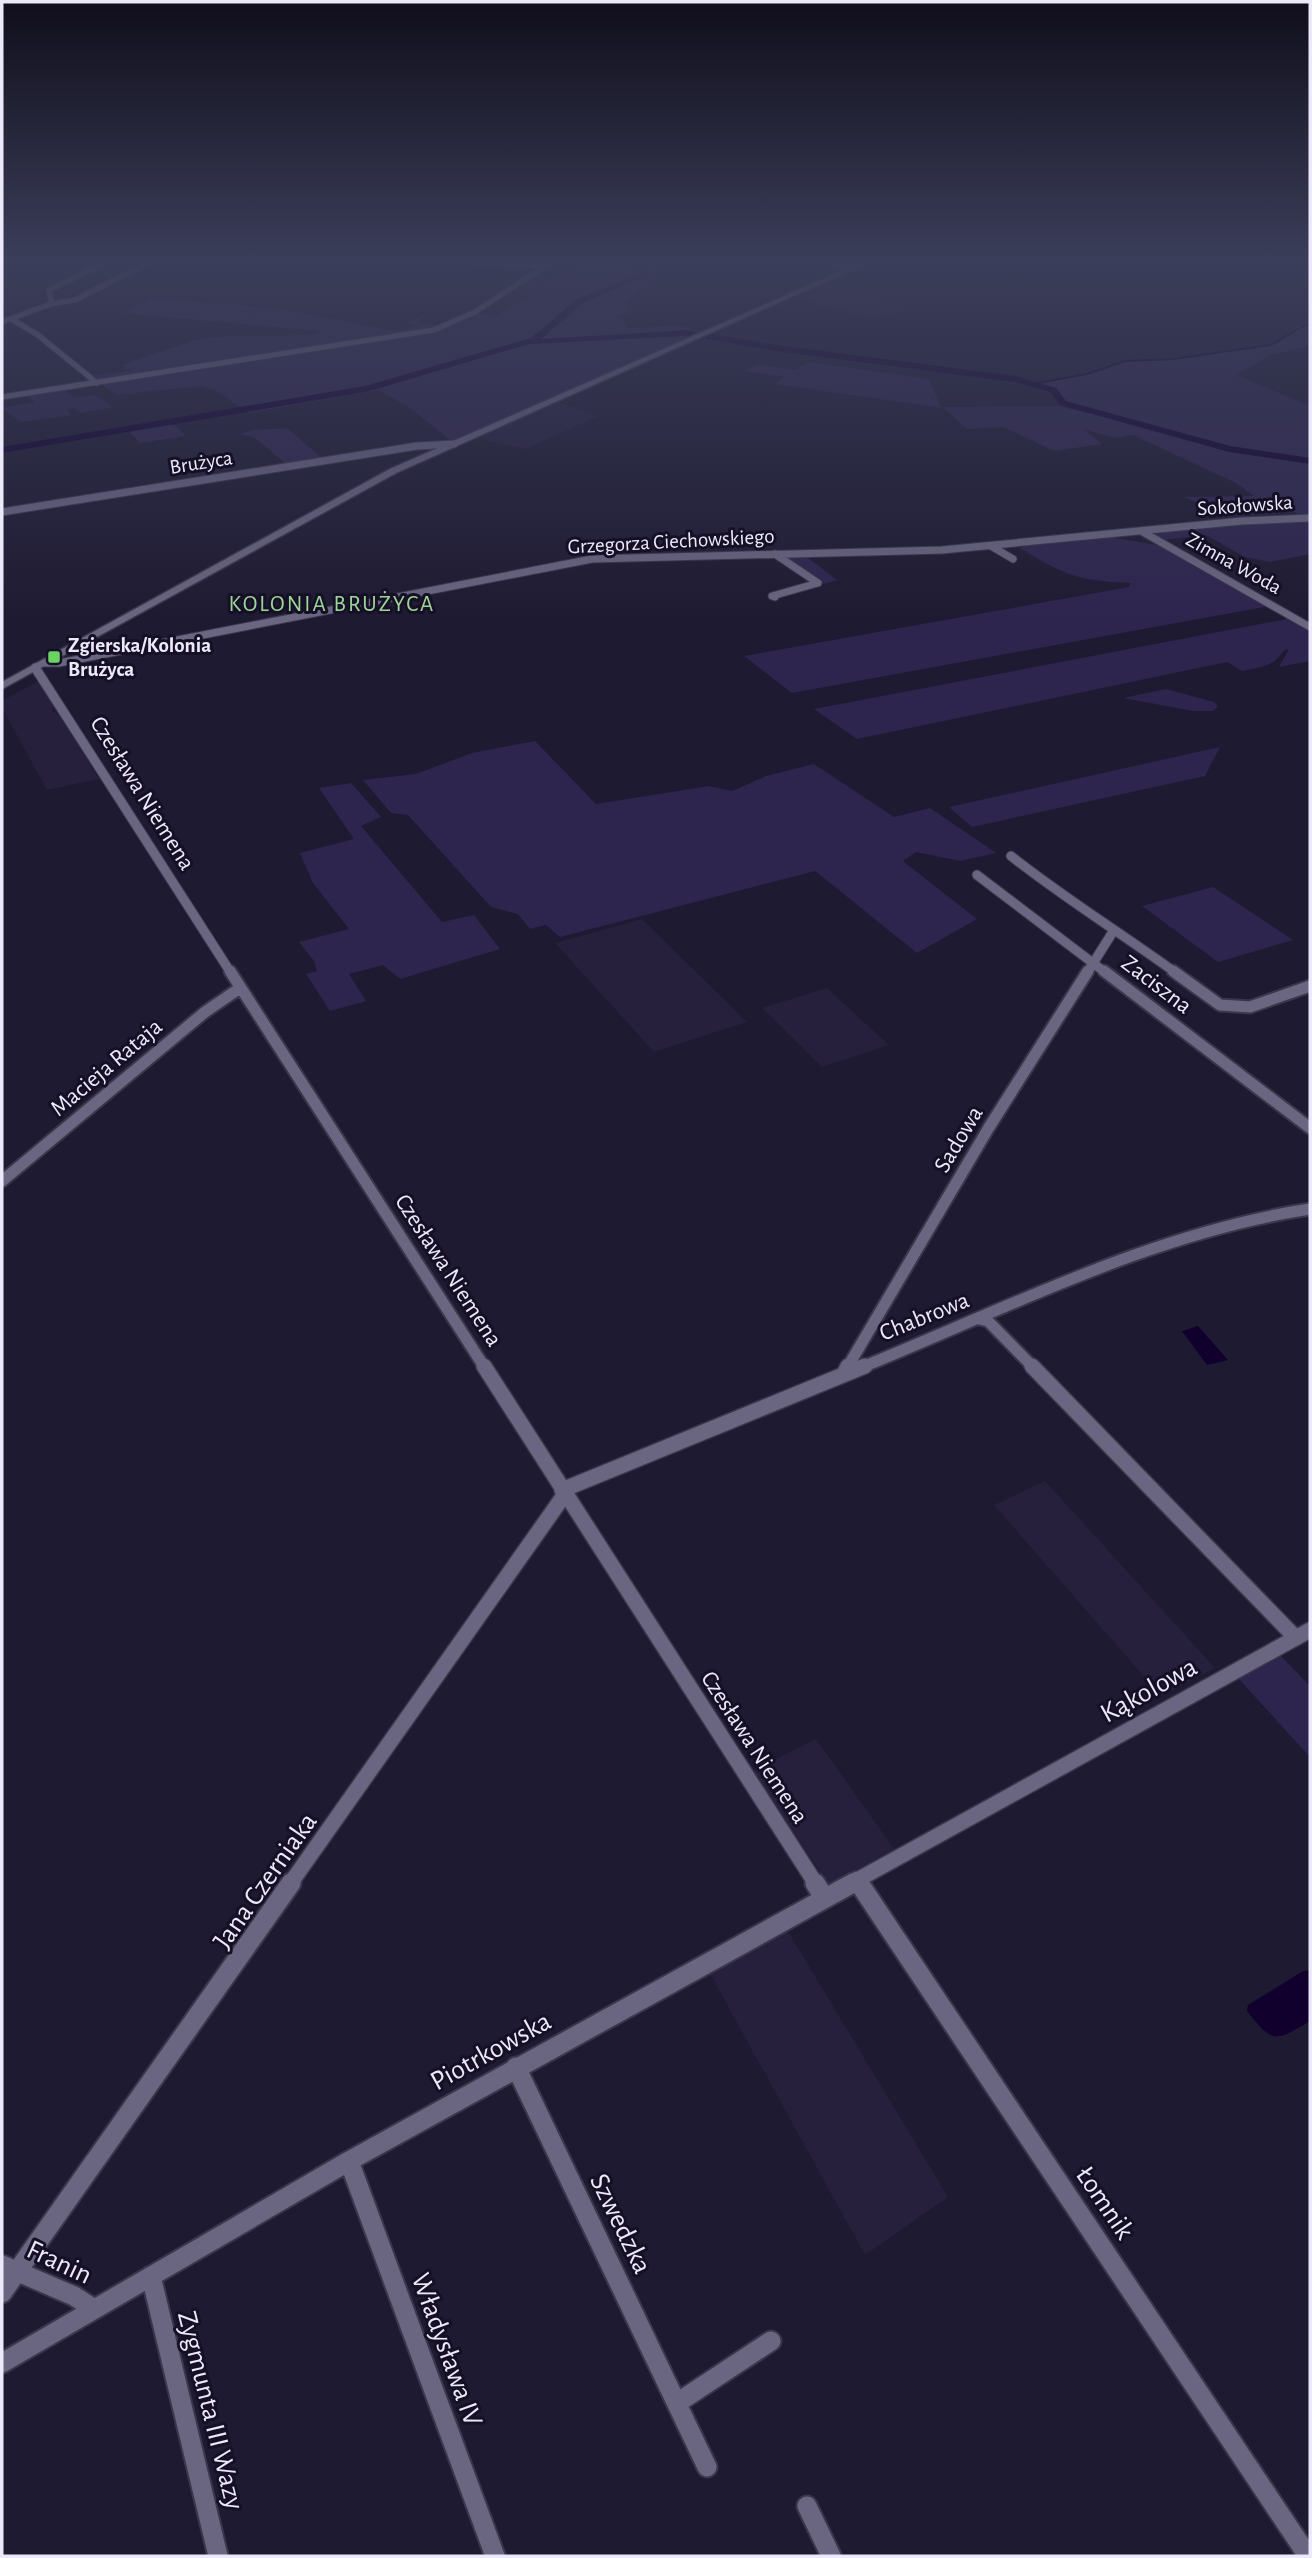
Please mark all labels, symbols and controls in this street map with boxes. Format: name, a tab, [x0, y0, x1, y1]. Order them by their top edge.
street label: Brużyca	[168, 447, 234, 478]
street label: Sokołowska	[1197, 492, 1294, 519]
street label: Grzegorza Ciechowskiego	[567, 526, 775, 557]
street label: Zimna Woda	[1183, 529, 1285, 598]
district label: KOLONIA BRUŻYCA	[229, 591, 435, 616]
place label: Zgierska/Kolonia Brużyca	[68, 635, 211, 680]
marker: Zgierska/Kolonia Brużyca	[46, 649, 62, 665]
street label: Czesława Niemena	[85, 712, 199, 875]
street label: Zaciszna	[1117, 951, 1196, 1019]
street label: Macieja Rataja	[46, 1014, 167, 1121]
street label: Sadowa	[930, 1102, 988, 1177]
street label: Czesława Niemena	[390, 1190, 506, 1351]
street label: Chabrowa	[876, 1288, 973, 1346]
street label: Kąkolowa	[1096, 1653, 1202, 1729]
street label: Czesława Niemena	[696, 1667, 812, 1828]
street label: Jana Czerniaka	[209, 1808, 323, 1954]
street label: Piotrkowska	[426, 2007, 556, 2096]
street label: Łomnik	[1070, 2162, 1139, 2245]
street label: Szwedzka	[584, 2170, 656, 2278]
street label: Franin	[22, 2236, 96, 2290]
street label: Władysława IV	[405, 2269, 487, 2430]
street label: Zygmunta III Wazy	[172, 2308, 248, 2513]

